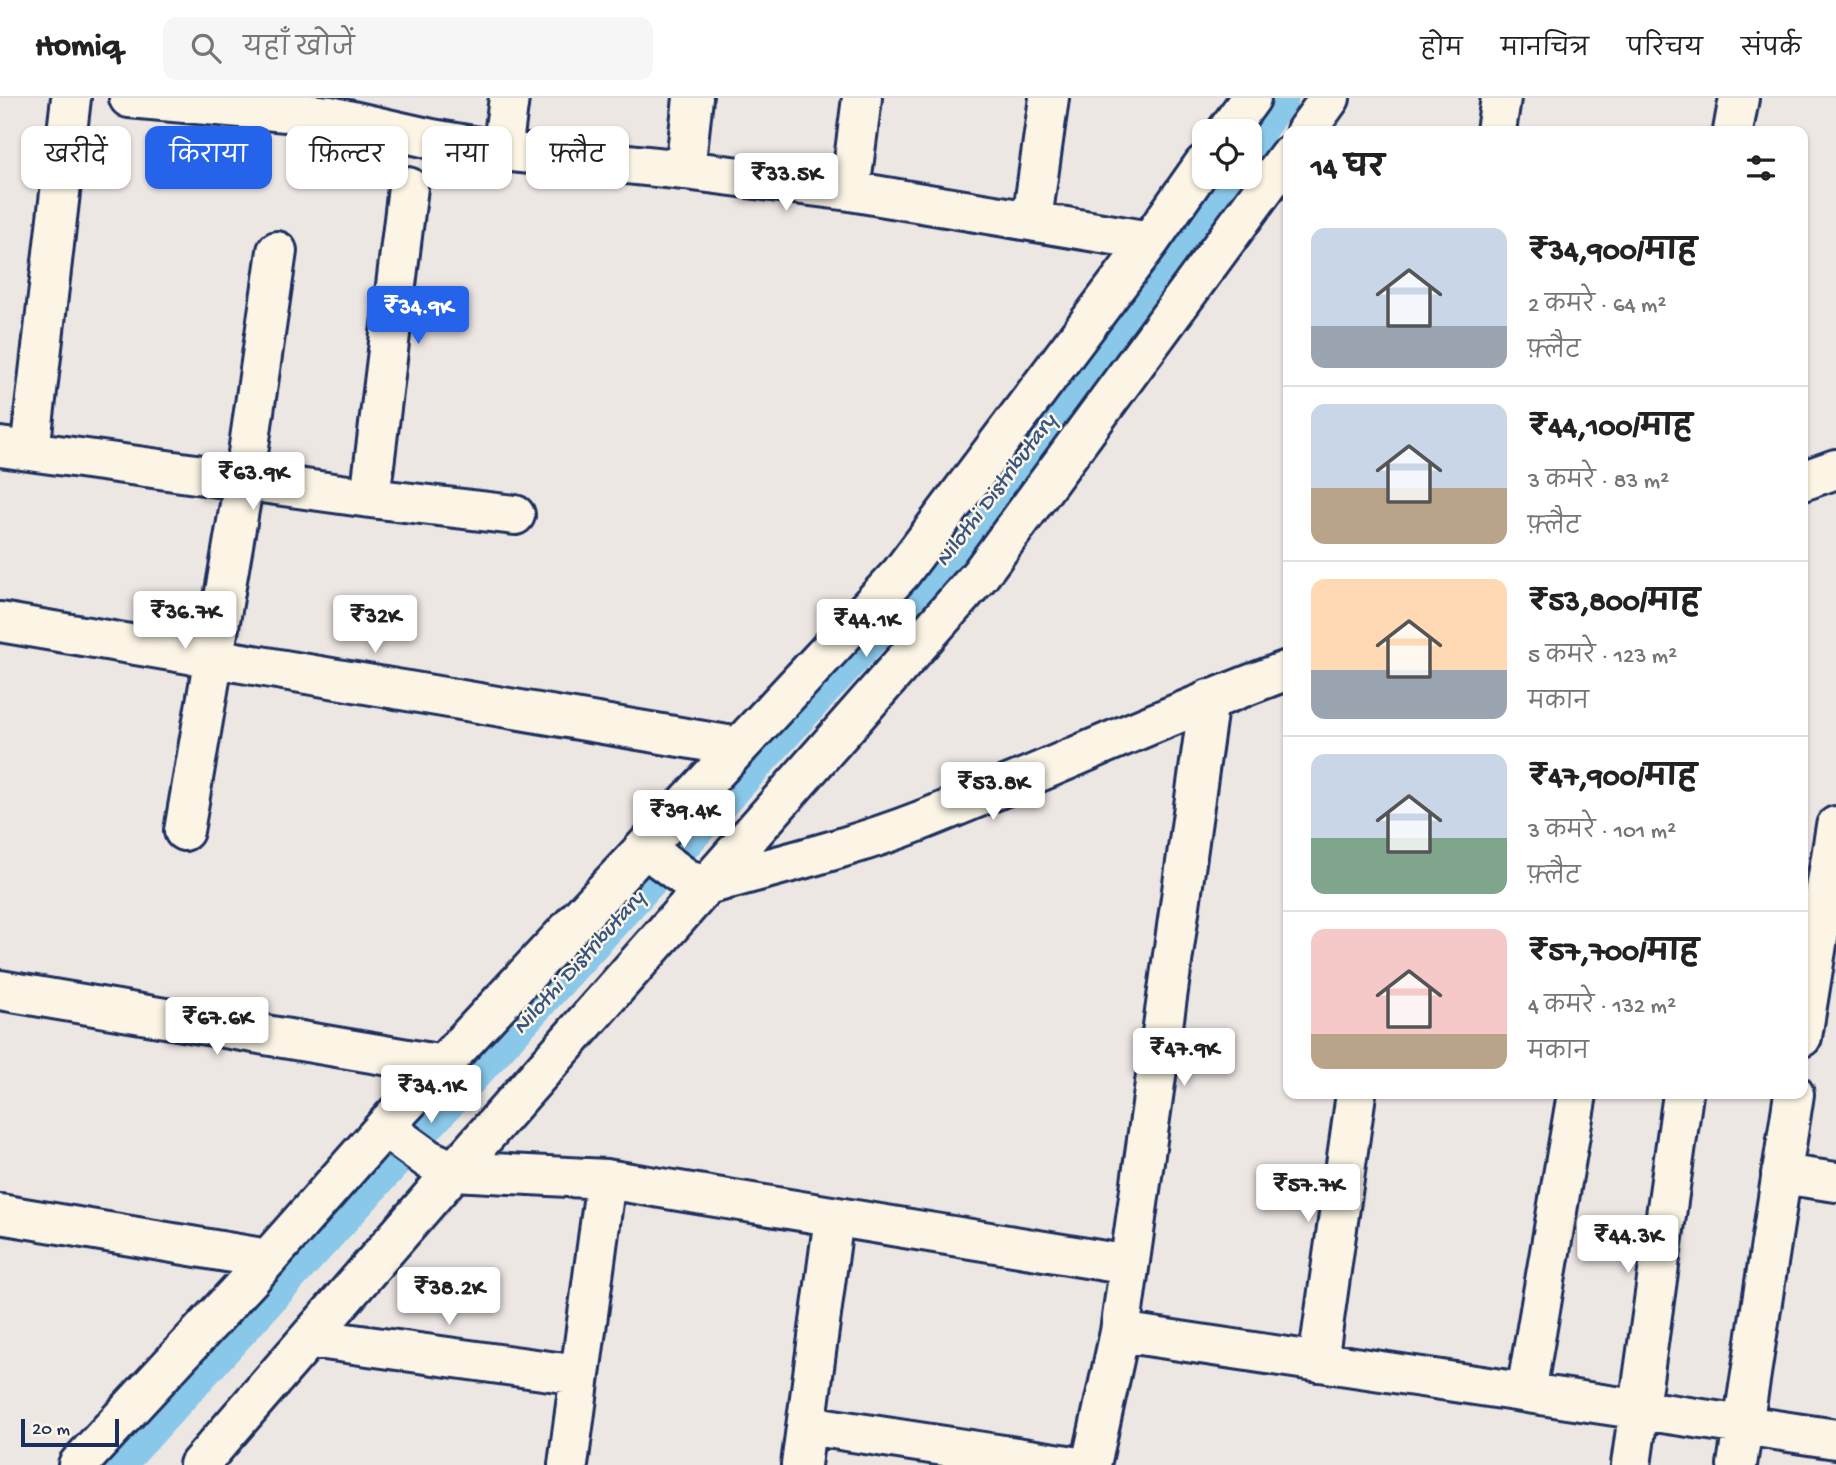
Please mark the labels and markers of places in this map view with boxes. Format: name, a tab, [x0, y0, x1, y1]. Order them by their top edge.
pin: ₹33.5K	[729, 153, 843, 213]
pin: ₹34.9K	[361, 286, 475, 346]
pin: ₹63.9K	[196, 452, 310, 512]
pin: ₹36.7K	[128, 592, 242, 651]
pin: ₹32K	[334, 596, 416, 655]
pin: ₹44.1K	[809, 600, 923, 659]
pin: ₹53.8K	[936, 762, 1050, 822]
pin: ₹39.4K	[627, 790, 741, 850]
pin: ₹67.6K	[160, 998, 274, 1057]
pin: ₹47.9K	[1127, 1028, 1241, 1088]
pin: ₹34.1K	[374, 1066, 488, 1125]
pin: ₹57.7K	[1251, 1164, 1365, 1224]
pin: ₹44.3K	[1571, 1216, 1685, 1275]
pin: ₹38.2K	[392, 1268, 506, 1327]

